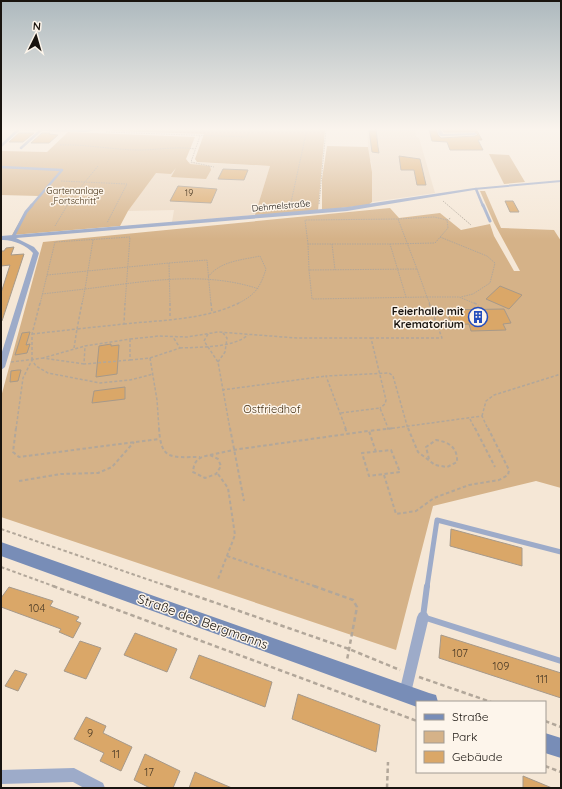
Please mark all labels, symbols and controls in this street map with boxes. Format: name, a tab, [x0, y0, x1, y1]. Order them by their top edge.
north arrow	[16, 16, 56, 56]
text: N	[32, 19, 42, 33]
park label: Gartenanlage „Fortschritt“	[46, 185, 104, 206]
house number: 19	[185, 187, 193, 198]
street label: Dehmelstraße	[251, 197, 311, 214]
place label: Feierhalle mit Krematorium	[392, 304, 464, 331]
building icon: Feierhalle mit Krematorium	[467, 306, 489, 328]
park label: Ostfriedhof	[243, 402, 301, 416]
street label: Straße des Bergmanns	[136, 590, 270, 652]
house number: 104	[29, 601, 45, 615]
house number: 107	[452, 646, 468, 660]
house number: 109	[493, 659, 509, 673]
house number: 111	[536, 672, 548, 686]
legend	[416, 701, 546, 773]
text: Straße	[452, 709, 489, 724]
house number: 9	[87, 726, 93, 740]
text: Park	[452, 729, 477, 744]
house number: 11	[112, 747, 120, 761]
text: Gebäude	[452, 749, 503, 764]
house number: 17	[144, 765, 154, 779]

